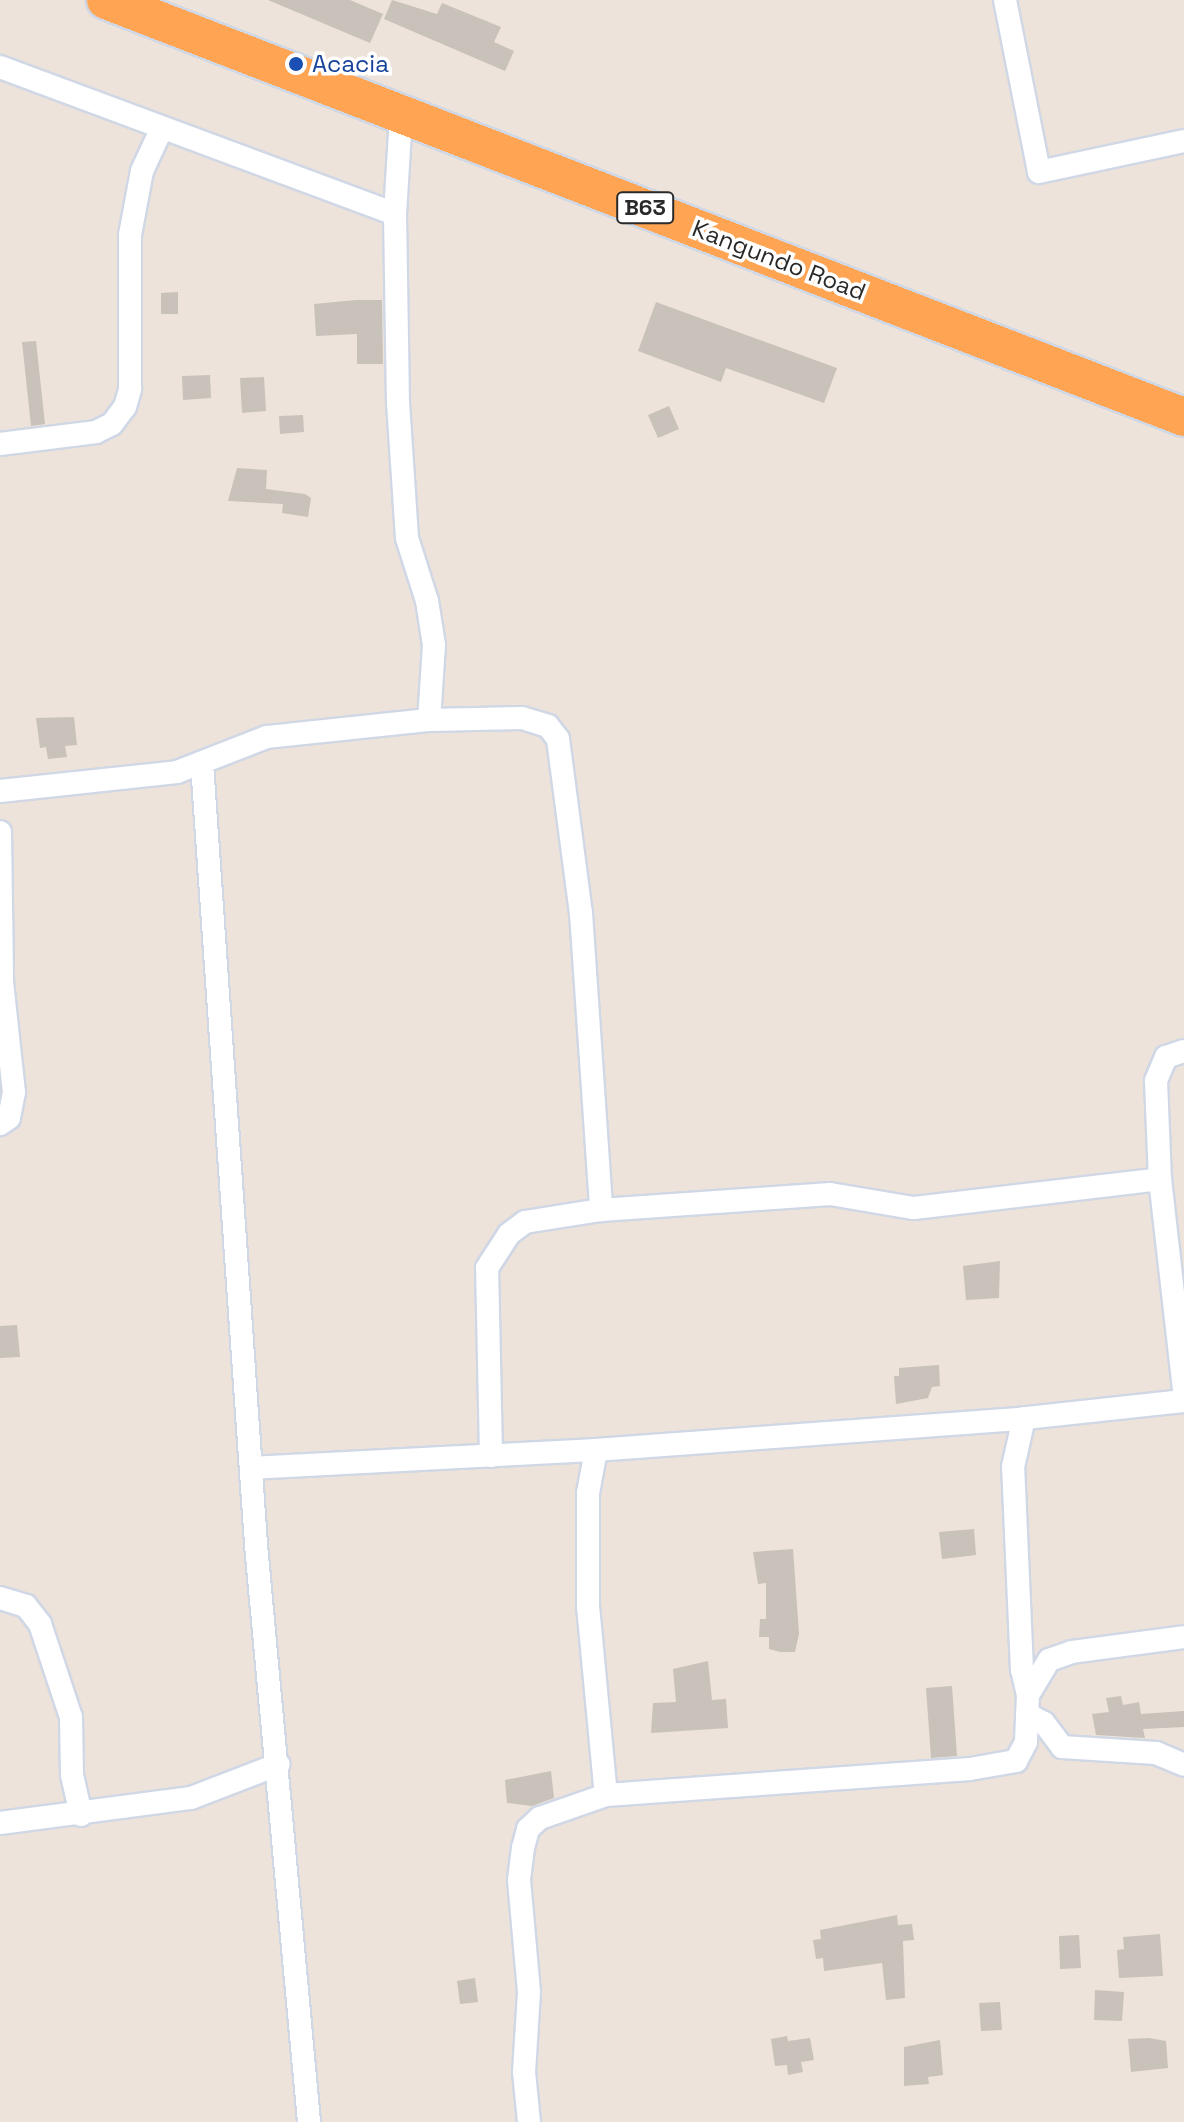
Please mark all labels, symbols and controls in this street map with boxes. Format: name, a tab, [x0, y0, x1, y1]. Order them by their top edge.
place label: Acacia	[312, 50, 389, 78]
marker: Acacia	[287, 55, 305, 73]
road number: B63	[615, 190, 675, 226]
street label: Kangundo Road	[688, 214, 870, 306]

